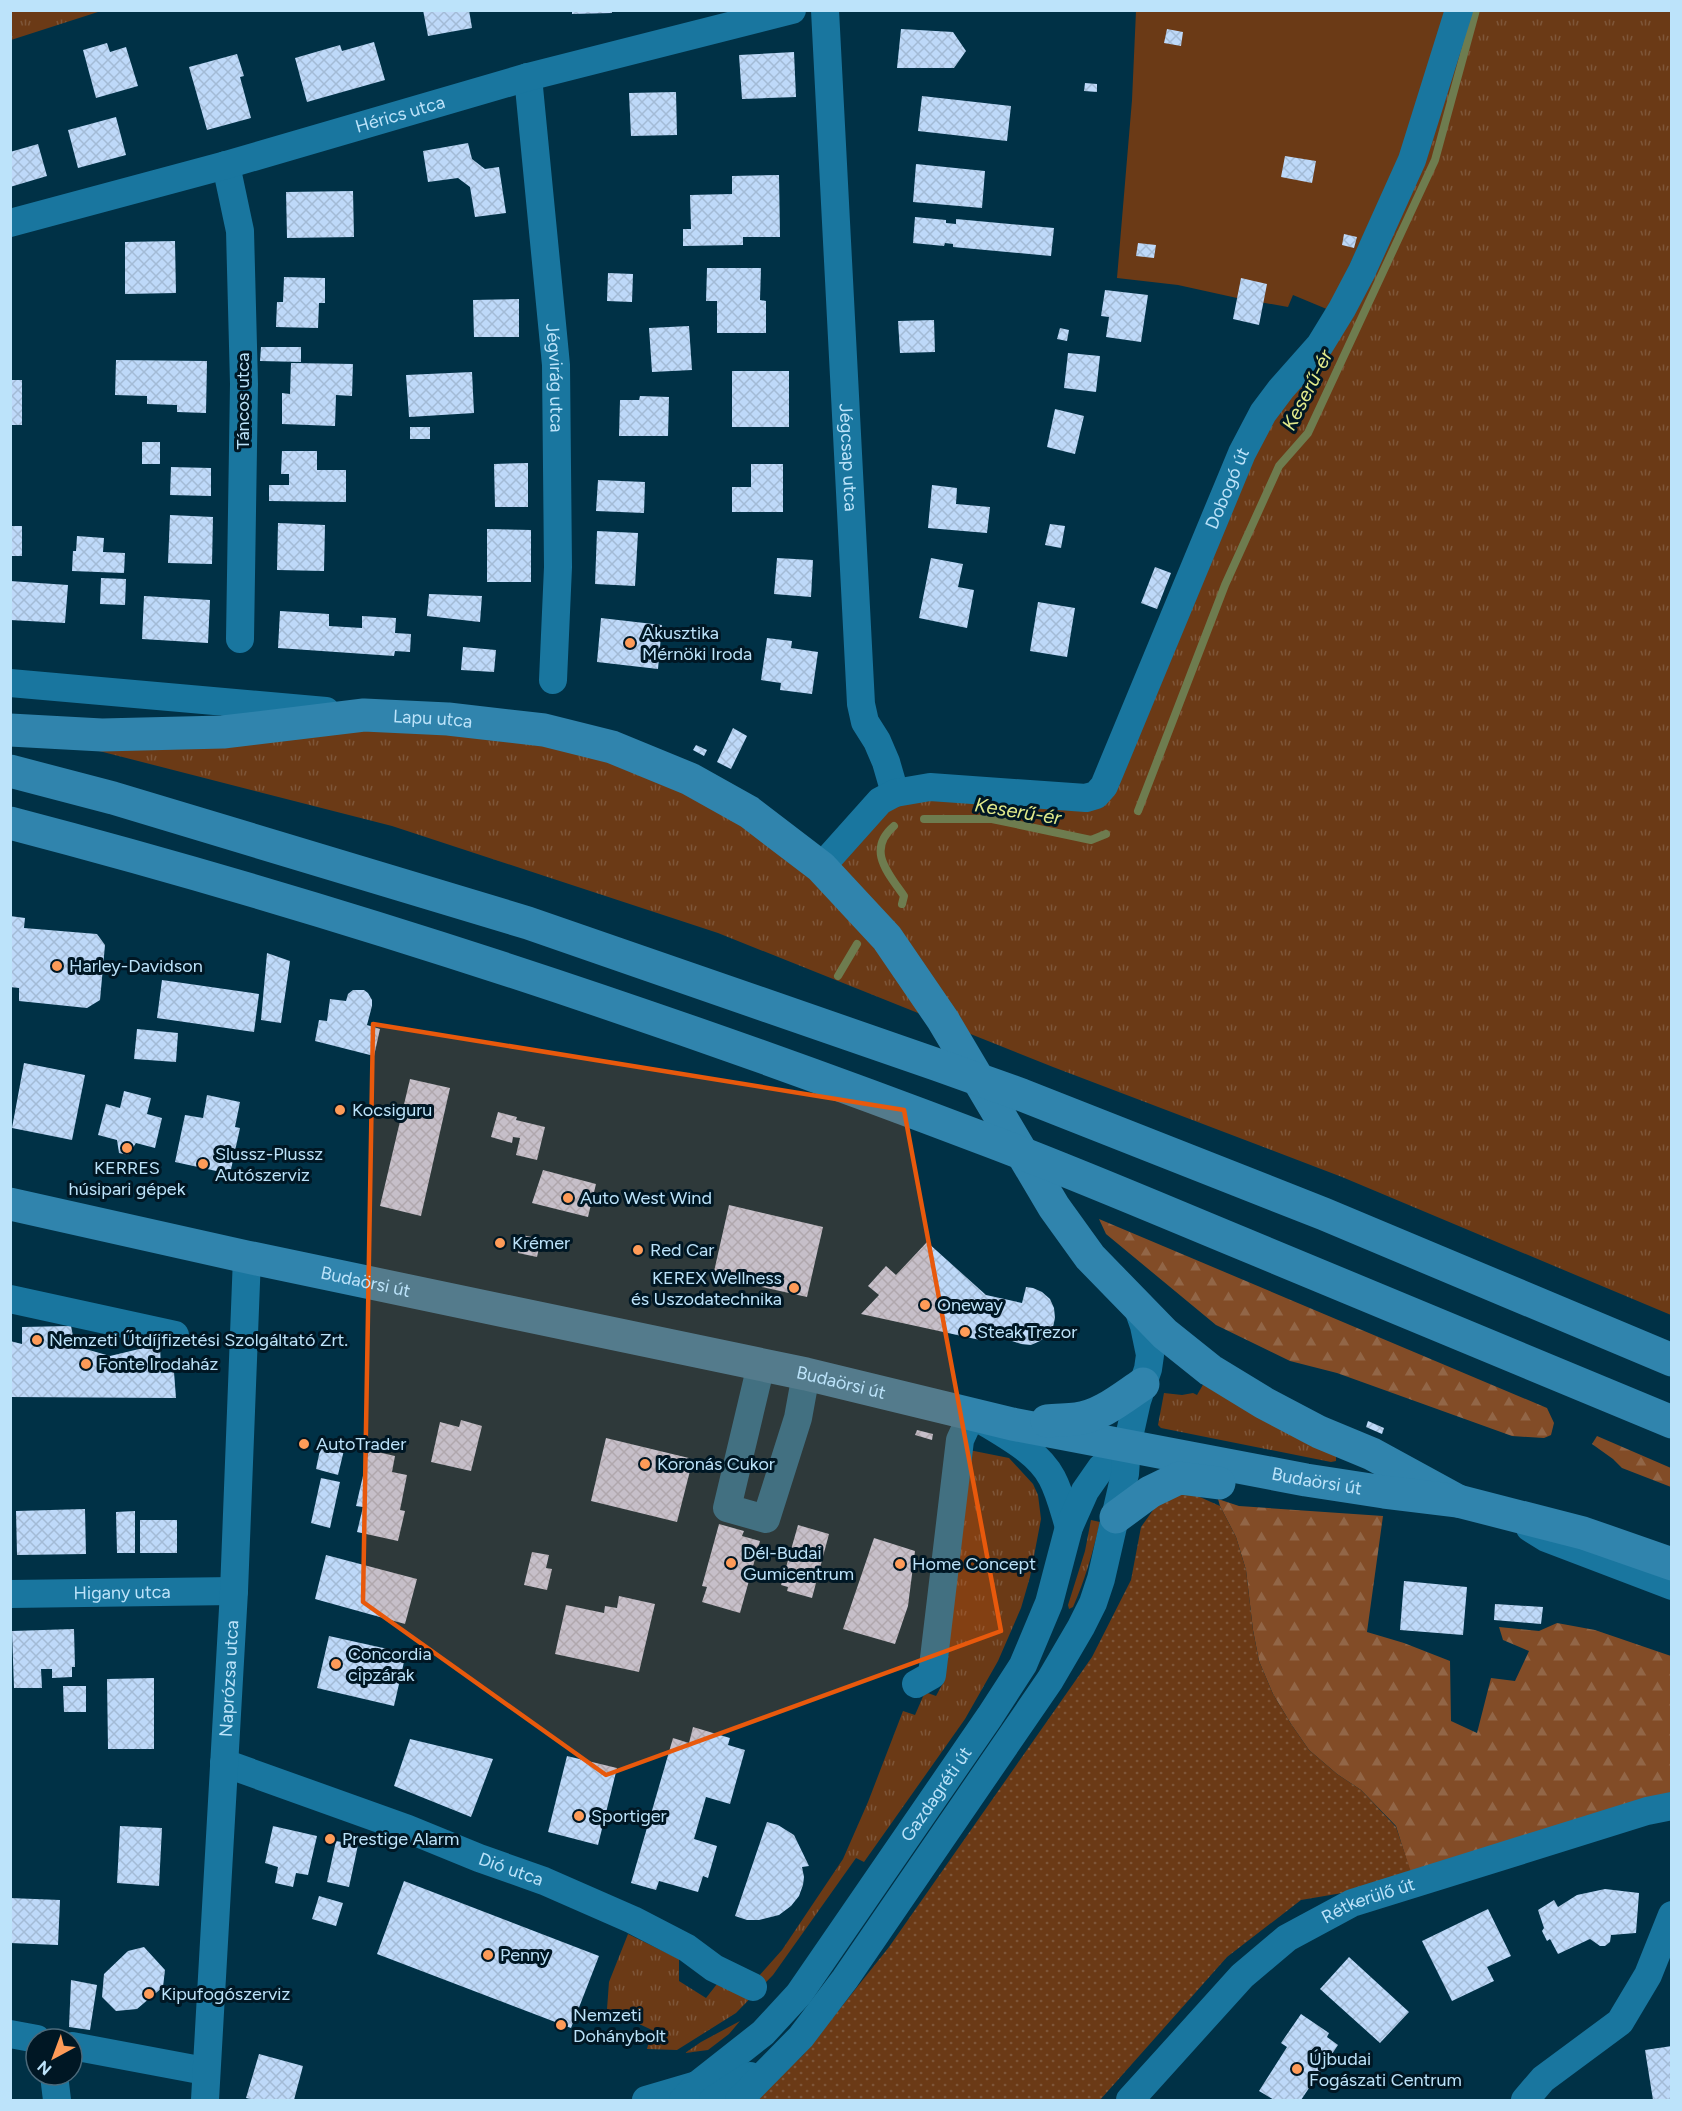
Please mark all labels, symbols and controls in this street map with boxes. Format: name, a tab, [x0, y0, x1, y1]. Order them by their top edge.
street label: Hérics utca	[353, 91, 447, 138]
street label: Jégvirág utca	[541, 322, 568, 432]
water label: Keserű-ér	[1276, 345, 1338, 434]
street label: Táncos utca	[232, 353, 254, 449]
street label: Jégcsap utca	[834, 403, 862, 512]
street label: Dobogó út	[1201, 444, 1254, 532]
place label: Akusztika Mérnöki Iroda	[642, 622, 752, 665]
marker: Akusztika Mérnöki Iroda	[623, 636, 637, 650]
street label: Lapu utca	[393, 705, 474, 733]
water label: Keserű-ér	[973, 792, 1064, 830]
place label: Harley-Davidson	[69, 955, 203, 977]
marker: Harley-Davidson	[50, 959, 64, 973]
place label: Kocsiguru	[352, 1099, 432, 1121]
marker: Kocsiguru	[333, 1103, 347, 1117]
marker: KERRES húsipari gépek	[120, 1141, 134, 1155]
place label: Slussz-Plussz Autószerviz	[215, 1143, 323, 1186]
place label: KERRES húsipari gépek	[69, 1157, 186, 1200]
marker: Slussz-Plussz Autószerviz	[196, 1157, 210, 1171]
place label: Auto West Wind	[580, 1187, 712, 1209]
marker: Auto West Wind	[561, 1191, 575, 1205]
place label: Krémer	[512, 1232, 570, 1254]
marker: Krémer	[493, 1236, 507, 1250]
place label: Red Car	[650, 1239, 714, 1261]
marker: Red Car	[631, 1243, 645, 1257]
street label: Budaörsi út	[319, 1262, 413, 1302]
place label: KEREX Wellness és Uszodatechnika	[631, 1267, 782, 1310]
marker: KEREX Wellness és Uszodatechnika	[787, 1281, 801, 1295]
place label: Oneway	[937, 1294, 1004, 1316]
marker: Oneway	[918, 1298, 932, 1312]
place label: Steak Trezor	[977, 1321, 1077, 1343]
marker: Steak Trezor	[958, 1325, 972, 1339]
place label: Nemzeti Űtdíjfizetési Szolgáltató Zrt.	[49, 1329, 348, 1351]
marker: Nemzeti Űtdíjfizetési Szolgáltató Zrt.	[30, 1333, 44, 1347]
place label: Fonte Irodaház	[98, 1353, 219, 1375]
marker: Fonte Irodaház	[79, 1357, 93, 1371]
street label: Budaörsi út	[794, 1361, 888, 1404]
place label: AutoTrader	[316, 1433, 406, 1455]
marker: AutoTrader	[297, 1437, 311, 1451]
place label: Koronás Cukor	[657, 1453, 775, 1475]
marker: Koronás Cukor	[638, 1457, 652, 1471]
street label: Budaörsi út	[1270, 1463, 1364, 1499]
place label: Dél-Budai Gumicentrum	[743, 1542, 854, 1585]
place label: Home Concept	[912, 1553, 1036, 1575]
marker: Dél-Budai Gumicentrum	[724, 1556, 738, 1570]
marker: Home Concept	[893, 1557, 907, 1571]
street label: Higany utca	[73, 1581, 171, 1604]
street label: Naprózsa utca	[215, 1620, 243, 1738]
place label: Concordia cipzárak	[348, 1643, 432, 1686]
marker: Concordia cipzárak	[329, 1657, 343, 1671]
street label: Gazdagréti út	[896, 1742, 977, 1846]
place label: Sportiger	[591, 1805, 667, 1827]
marker: Sportiger	[572, 1809, 586, 1823]
place label: Prestige Alarm	[342, 1828, 459, 1850]
marker: Prestige Alarm	[323, 1832, 337, 1846]
street label: Dió utca	[476, 1848, 546, 1891]
street label: Rétkerülő út	[1318, 1873, 1418, 1928]
place label: Penny	[500, 1944, 550, 1966]
marker: Penny	[481, 1948, 495, 1962]
place label: Kipufogószerviz	[161, 1983, 291, 2005]
marker: Kipufogószerviz	[142, 1987, 156, 2001]
place label: Nemzeti Dohánybolt	[573, 2004, 666, 2047]
marker: Nemzeti Dohánybolt	[554, 2018, 568, 2032]
north arrow	[24, 2027, 84, 2087]
place label: Újbudai Fogászati Centrum	[1309, 2048, 1462, 2091]
text: N	[34, 2057, 55, 2079]
marker: Újbudai Fogászati Centrum	[1290, 2062, 1304, 2076]

